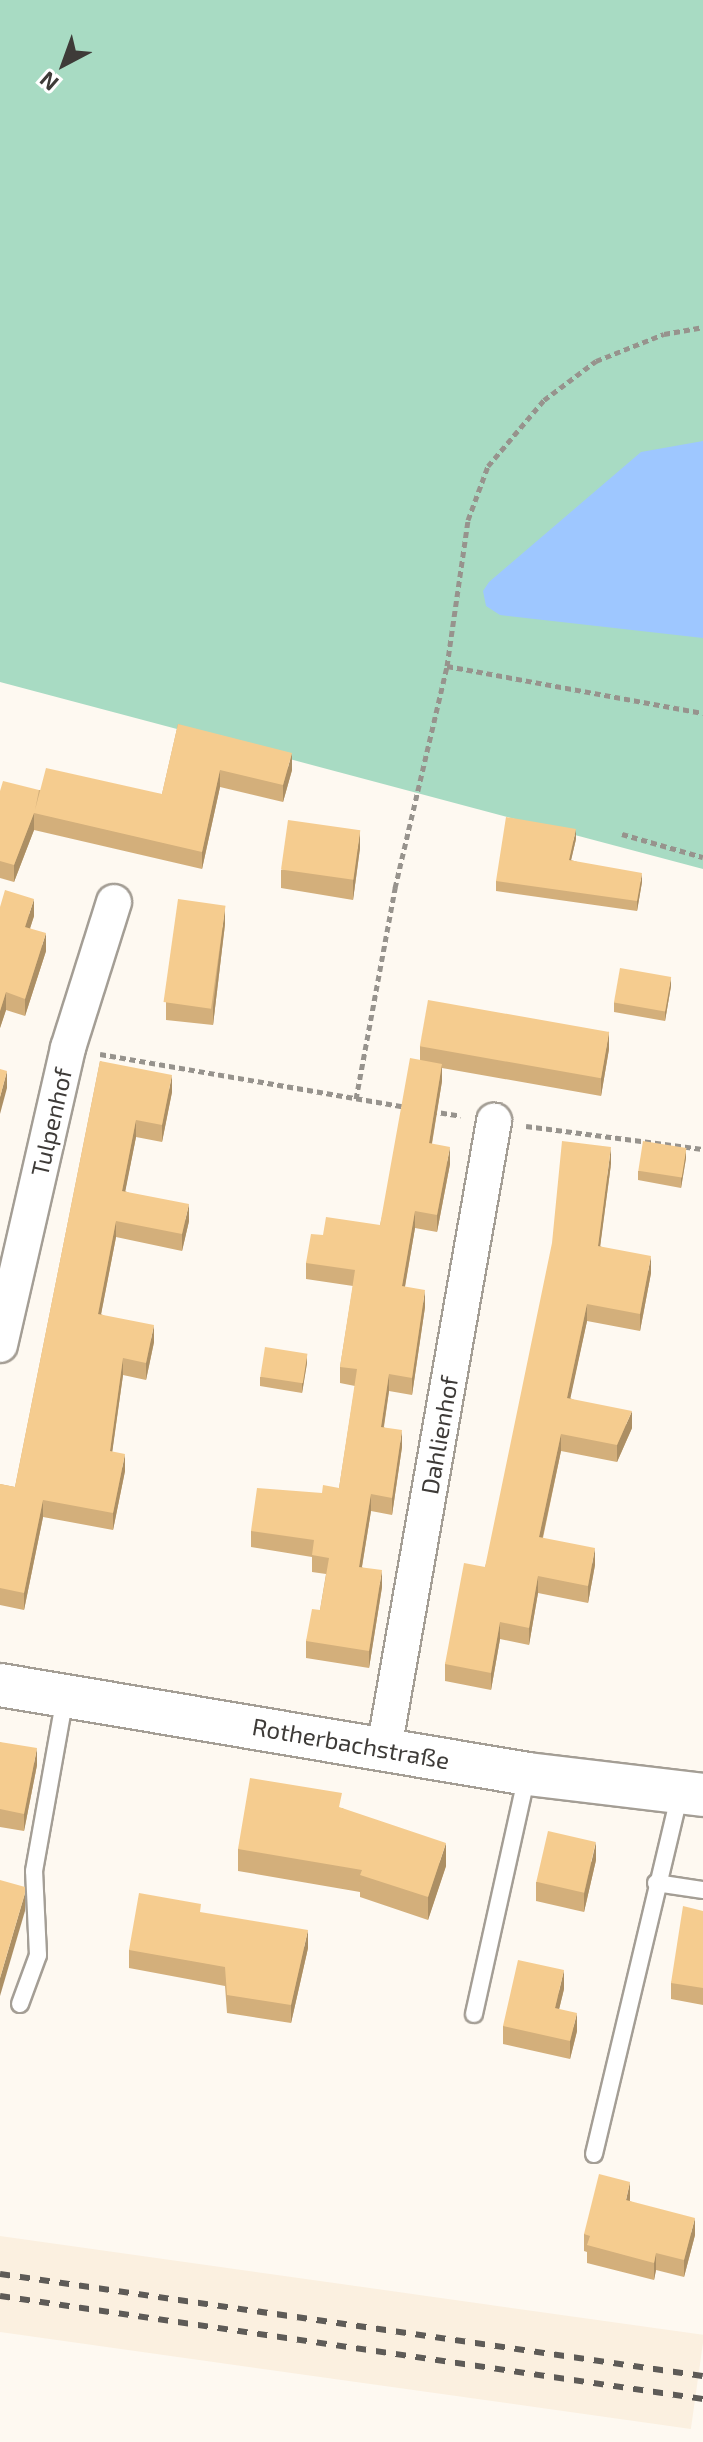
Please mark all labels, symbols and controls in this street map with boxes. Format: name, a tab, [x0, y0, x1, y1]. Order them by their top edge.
north arrow	[24, 24, 104, 104]
text: N	[34, 67, 63, 97]
street label: Tulpenhof	[25, 1065, 77, 1179]
street label: Dahlienhof	[414, 1374, 464, 1496]
street label: Rotherbachstraße	[250, 1711, 452, 1775]

